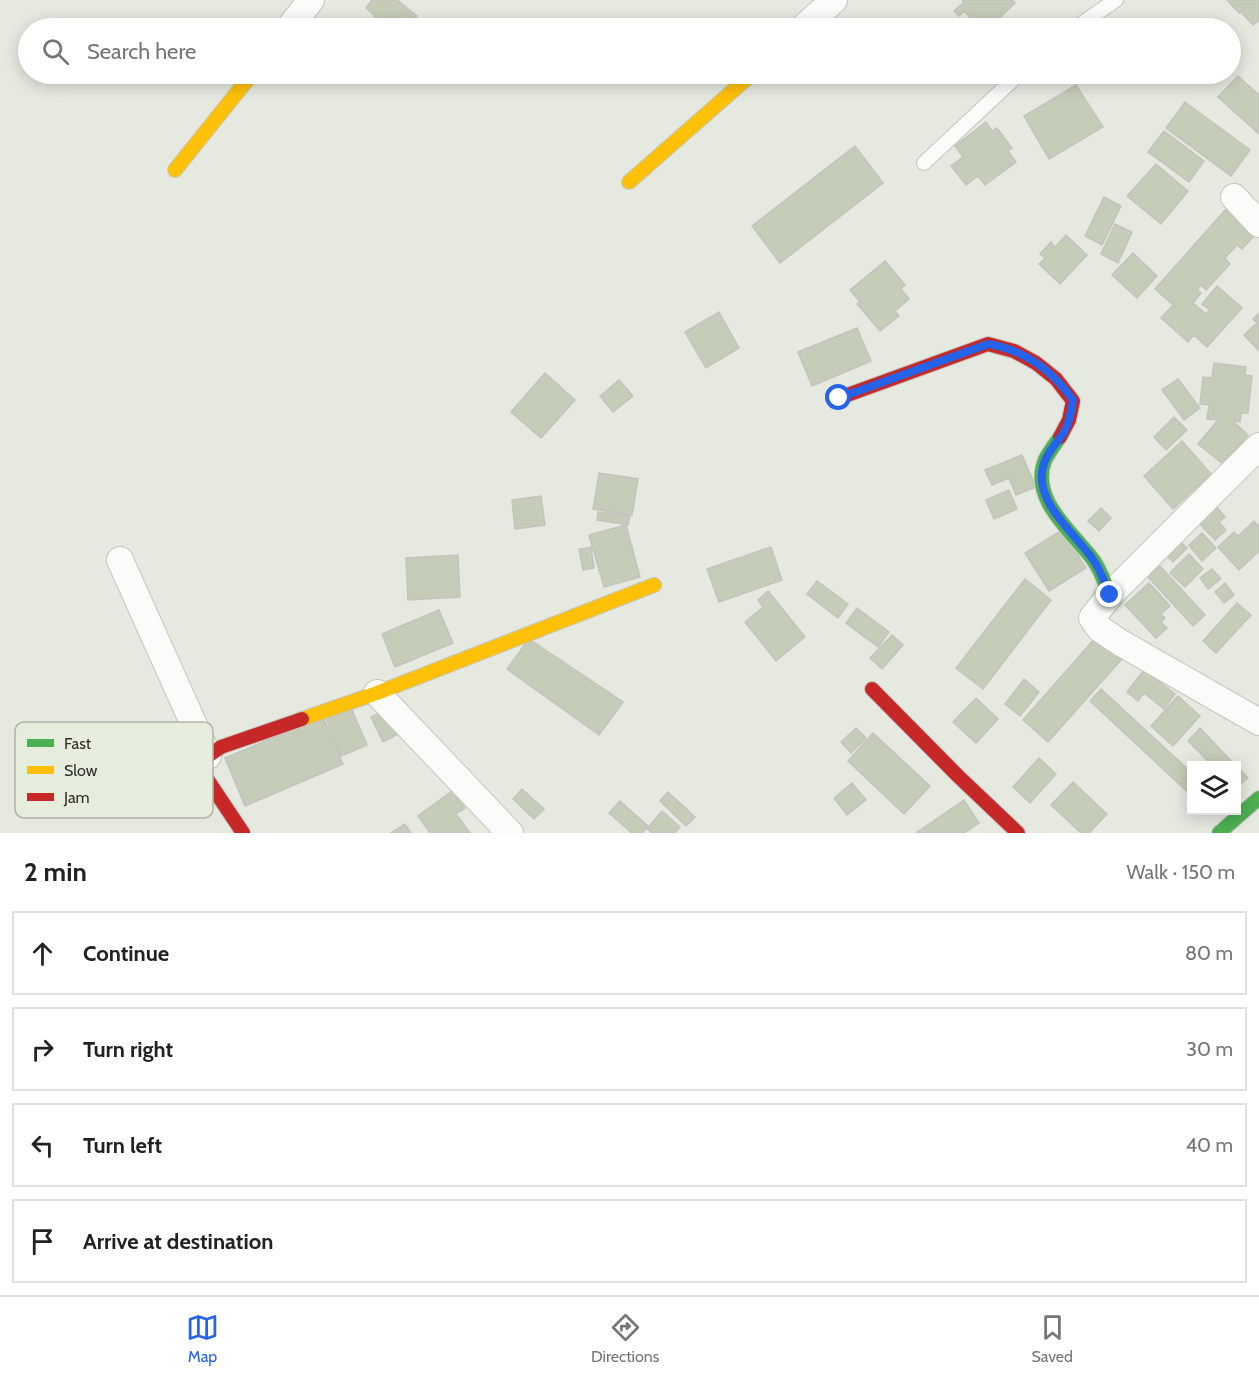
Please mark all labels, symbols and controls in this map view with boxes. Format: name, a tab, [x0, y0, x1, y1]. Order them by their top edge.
search box	[18, 18, 1241, 84]
icon: search	[39, 35, 72, 68]
text: Search here	[87, 38, 196, 65]
route start	[825, 384, 851, 410]
route end	[1096, 581, 1122, 607]
legend	[15, 722, 213, 818]
text: Fast	[64, 734, 92, 753]
text: Slow	[64, 761, 98, 780]
map controls	[1187, 761, 1241, 815]
button: layers	[1187, 761, 1241, 815]
text: Jam	[63, 788, 90, 807]
text: 2 min	[24, 856, 87, 888]
text: Walk · 150 m	[1127, 860, 1235, 884]
icon: ahead	[26, 937, 59, 970]
text: Continue	[83, 940, 169, 967]
text: 80 m	[1185, 941, 1233, 965]
icon: right	[26, 1033, 59, 1066]
text: Turn right	[83, 1036, 173, 1063]
text: 30 m	[1186, 1037, 1233, 1061]
icon: left	[26, 1129, 59, 1162]
text: Turn left	[83, 1132, 162, 1159]
text: 40 m	[1185, 1133, 1233, 1157]
icon: arrive	[26, 1225, 59, 1258]
text: Arrive at destination	[83, 1228, 273, 1255]
tab: Map	[186, 1311, 219, 1366]
tab: Directions	[591, 1311, 659, 1366]
tab: Saved	[1031, 1311, 1073, 1366]

